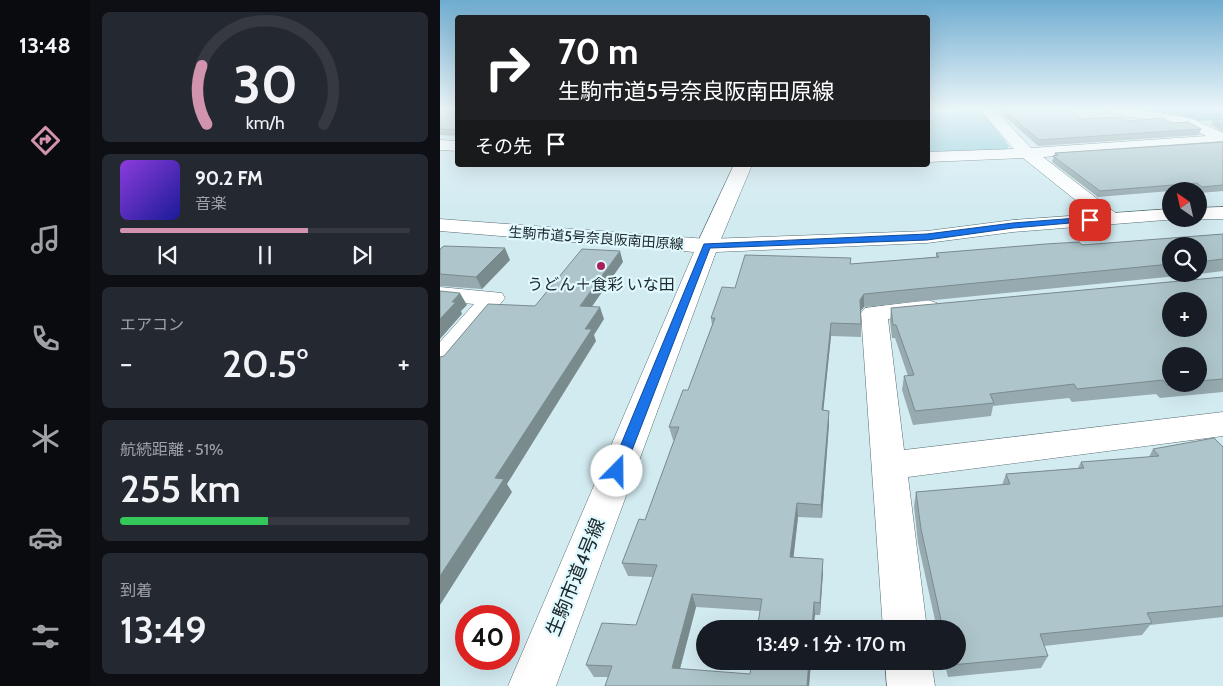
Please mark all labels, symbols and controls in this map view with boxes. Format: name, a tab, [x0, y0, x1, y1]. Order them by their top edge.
text: 70 m	[558, 30, 639, 73]
text: 13:48	[19, 32, 71, 59]
icon: right	[475, 35, 540, 100]
text: 30	[233, 53, 297, 116]
text: 生駒市道5号奈良阪南田原線	[558, 78, 834, 105]
text: km/h	[245, 112, 285, 133]
icon: directions	[28, 123, 63, 158]
icon: arrive	[542, 130, 570, 158]
text: その先	[475, 135, 532, 158]
text: 90.2 FM	[195, 167, 263, 190]
north arrow	[1162, 182, 1208, 228]
map controls	[1162, 182, 1207, 392]
text: 音楽	[195, 194, 227, 213]
pin	[1069, 199, 1111, 241]
icon: arrive	[1076, 206, 1104, 234]
icon: music	[28, 222, 63, 257]
street label: 生駒市道5号奈良阪南田原線	[508, 223, 684, 253]
button: search	[1162, 237, 1207, 282]
icon: previous	[154, 241, 182, 269]
icon: pause	[251, 241, 279, 269]
icon: next	[348, 241, 376, 269]
marker: うどん＋食彩 いな田	[595, 260, 607, 272]
place label: うどん＋食彩 いな田	[527, 275, 675, 294]
button: +	[1162, 292, 1207, 337]
text: エアコン	[120, 315, 184, 334]
icon: phone	[28, 321, 63, 356]
text: 20.5°	[222, 340, 308, 387]
text: −	[120, 346, 132, 380]
text: +	[398, 346, 410, 380]
button: −	[1162, 347, 1207, 392]
icon: climate	[28, 421, 63, 456]
text: 航続距離 · 51%	[120, 440, 223, 459]
position arrow	[590, 444, 642, 496]
text: 255 km	[120, 465, 241, 512]
street label: 生駒市道4号線	[541, 515, 610, 639]
icon: car	[28, 520, 63, 555]
text: 到着	[120, 581, 152, 600]
speed limit sign: 40	[455, 605, 520, 670]
text: 13:49	[120, 606, 207, 653]
icon: filters	[28, 619, 63, 654]
text: 13:49 · 1 分 · 170 m	[756, 633, 906, 656]

